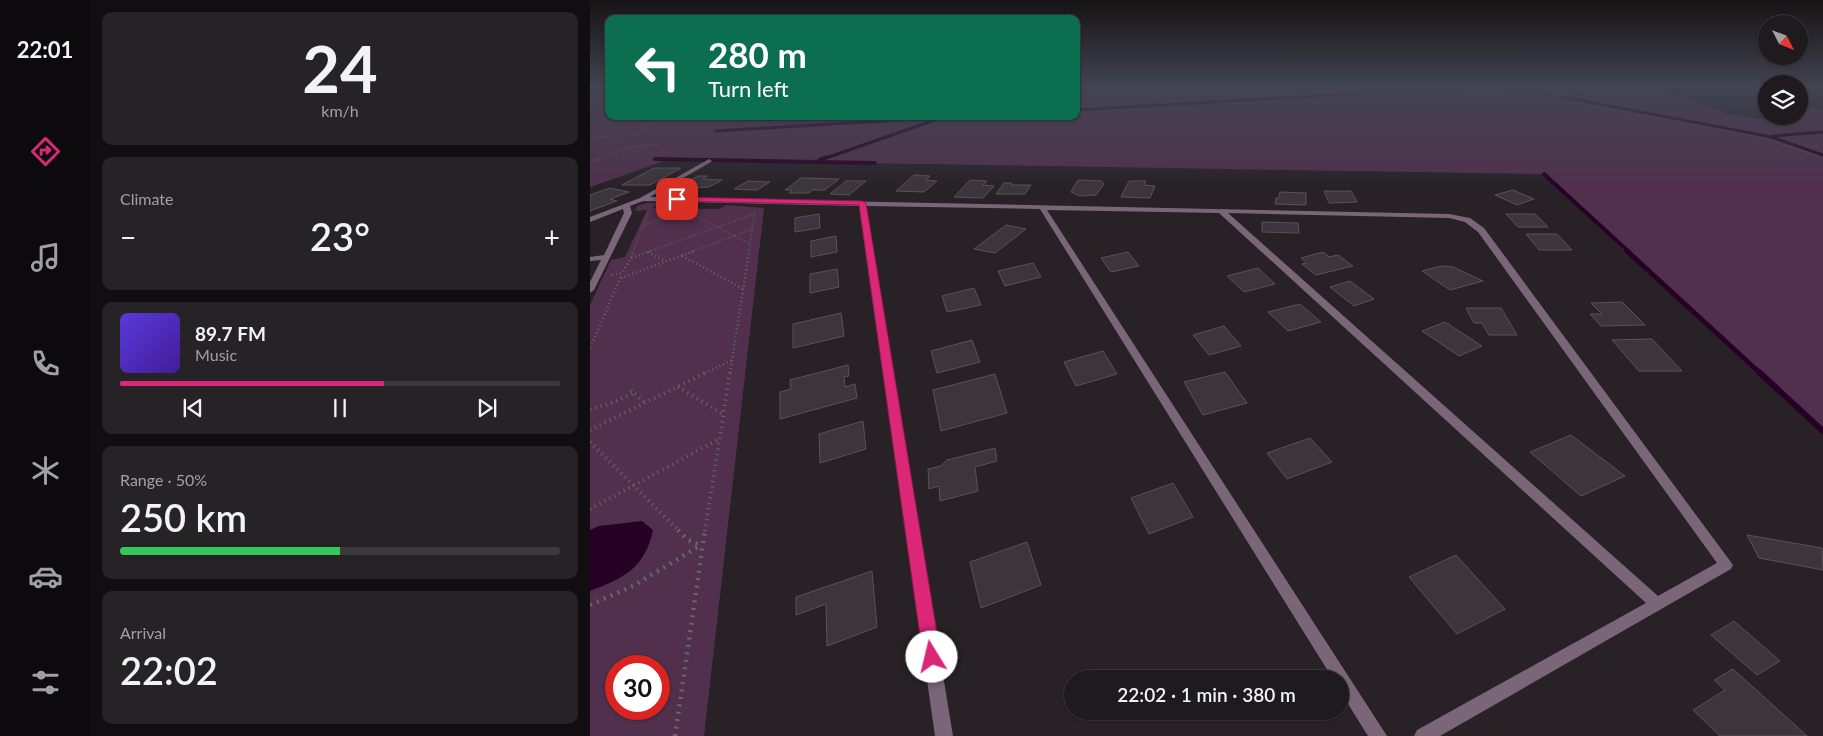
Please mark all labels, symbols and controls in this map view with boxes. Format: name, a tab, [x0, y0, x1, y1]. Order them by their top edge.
north arrow	[1758, 15, 1808, 65]
map controls	[1758, 15, 1808, 125]
text: 24	[302, 29, 378, 107]
text: 280 m	[708, 33, 807, 75]
icon: left	[625, 35, 690, 100]
text: 22:01	[17, 36, 73, 63]
text: Turn left	[708, 75, 789, 102]
button: layers	[1758, 75, 1808, 125]
text: km/h	[321, 101, 359, 120]
icon: directions	[28, 134, 63, 169]
pin	[656, 178, 698, 220]
icon: arrive	[663, 185, 691, 213]
text: Climate	[120, 189, 173, 208]
text: 23°	[310, 213, 370, 259]
text: −	[120, 220, 136, 254]
text: +	[544, 220, 560, 254]
icon: music	[28, 240, 63, 275]
text: 89.7 FM	[195, 322, 266, 345]
text: Music	[195, 345, 237, 364]
icon: phone	[28, 346, 63, 381]
icon: previous	[179, 394, 207, 422]
icon: pause	[326, 394, 354, 422]
icon: next	[473, 394, 501, 422]
icon: climate	[28, 453, 63, 488]
text: Range · 50%	[120, 470, 207, 489]
text: 250 km	[120, 494, 247, 540]
icon: car	[28, 559, 63, 594]
text: Arrival	[120, 623, 166, 642]
position arrow	[905, 630, 957, 682]
text: 22:02	[120, 647, 218, 693]
speed limit sign: 30	[605, 655, 670, 720]
icon: filters	[28, 665, 63, 700]
text: 22:02 · 1 min · 380 m	[1117, 683, 1296, 706]

